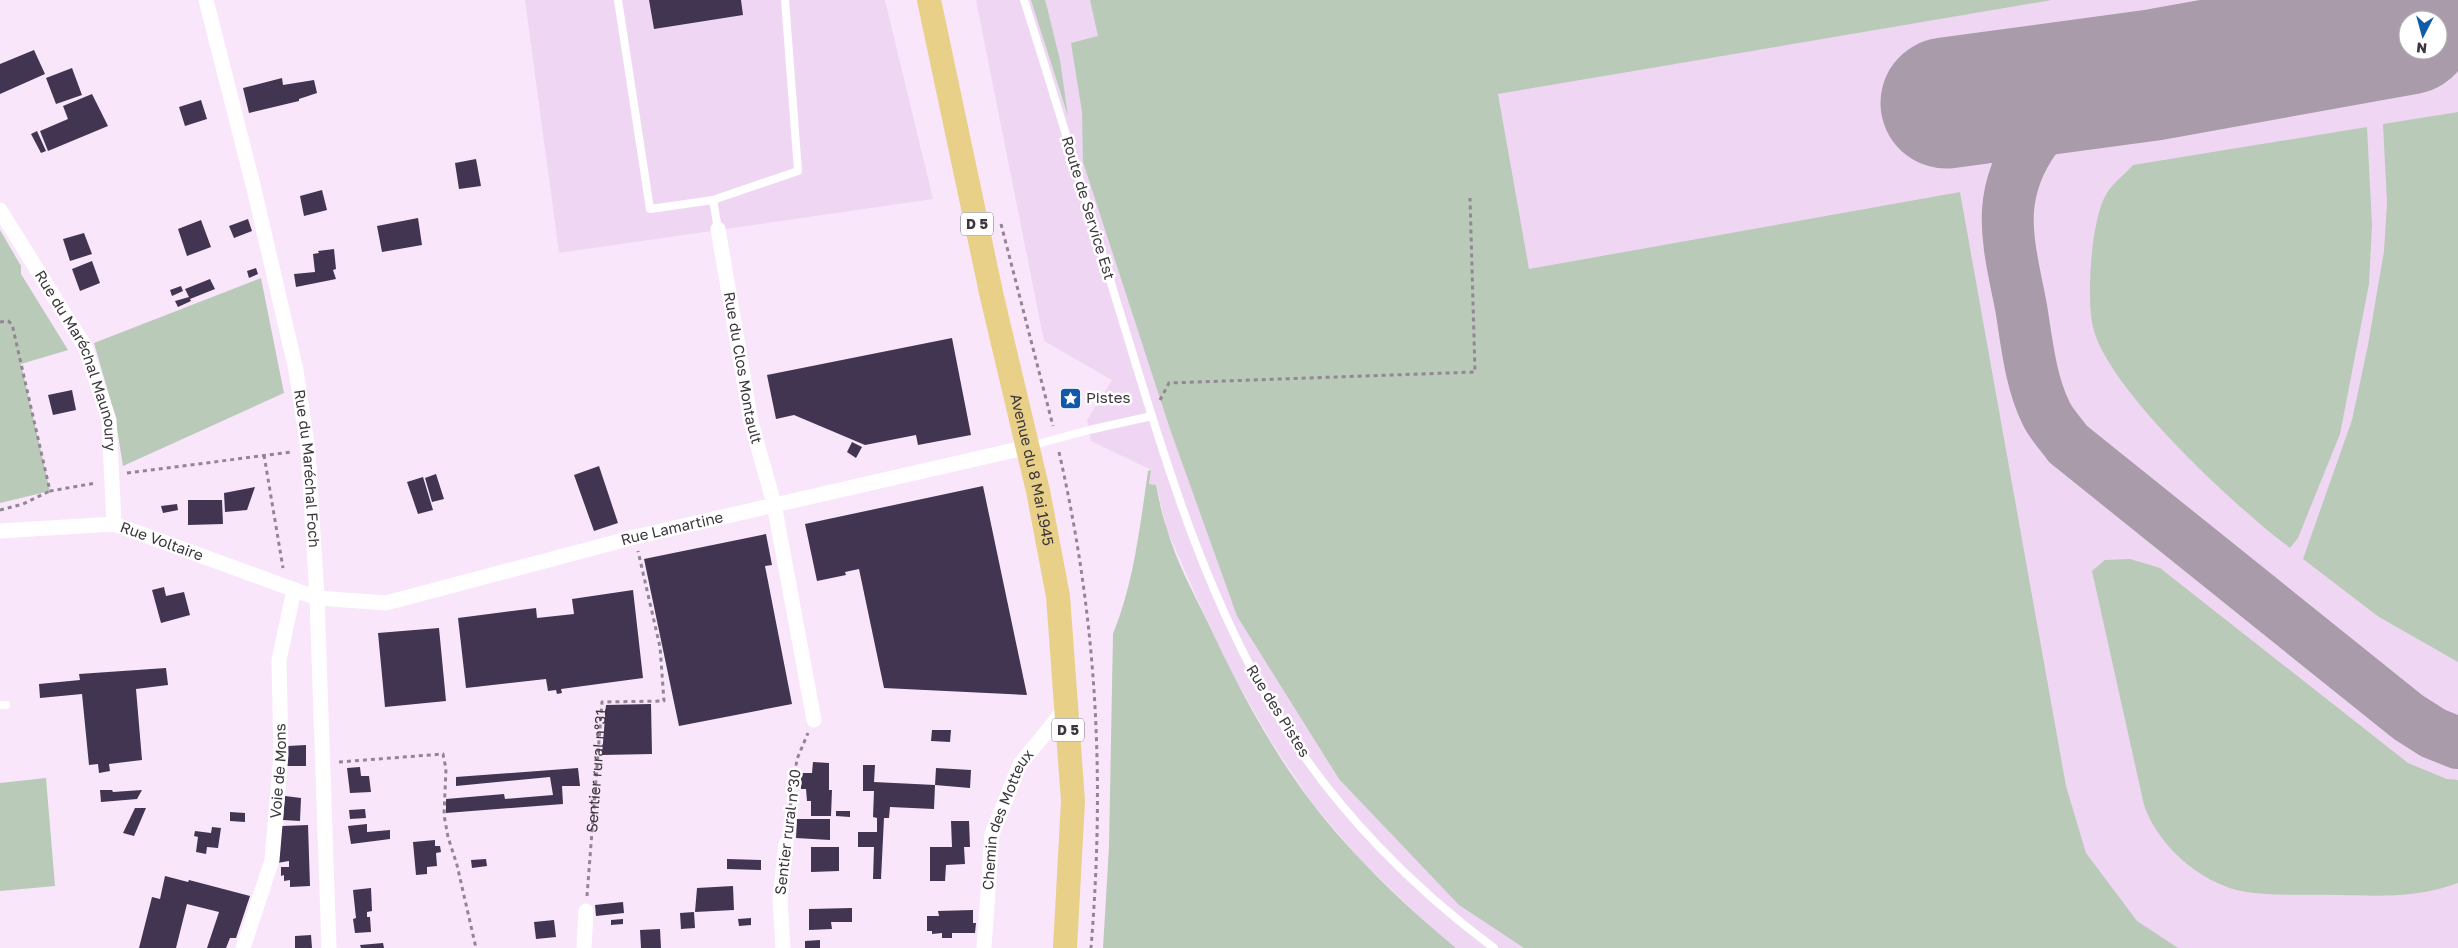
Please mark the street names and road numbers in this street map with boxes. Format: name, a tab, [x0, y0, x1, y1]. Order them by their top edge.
street label: Route de Service Est	[1059, 134, 1119, 282]
road number: D 5	[961, 212, 993, 235]
street label: Rue du Maréchal Maunoury	[32, 267, 121, 452]
street label: Rue du Clos Montault	[721, 290, 767, 446]
street label: Rue du Maréchal Foch	[291, 388, 324, 548]
street label: Avenue du 8 Mai 1945	[1007, 392, 1058, 547]
street label: Rue Lamartine	[619, 507, 725, 548]
street label: Rue Voltaire	[118, 517, 206, 564]
street label: Rue des Pistes	[1243, 661, 1314, 760]
street label: Sentier rural n°31	[582, 707, 609, 833]
road number: D 5	[1052, 718, 1084, 742]
street label: Voie de Mons	[266, 723, 289, 819]
street label: Chemin des Motteux	[978, 745, 1037, 891]
street label: Sentier rural n°30	[770, 768, 804, 896]

